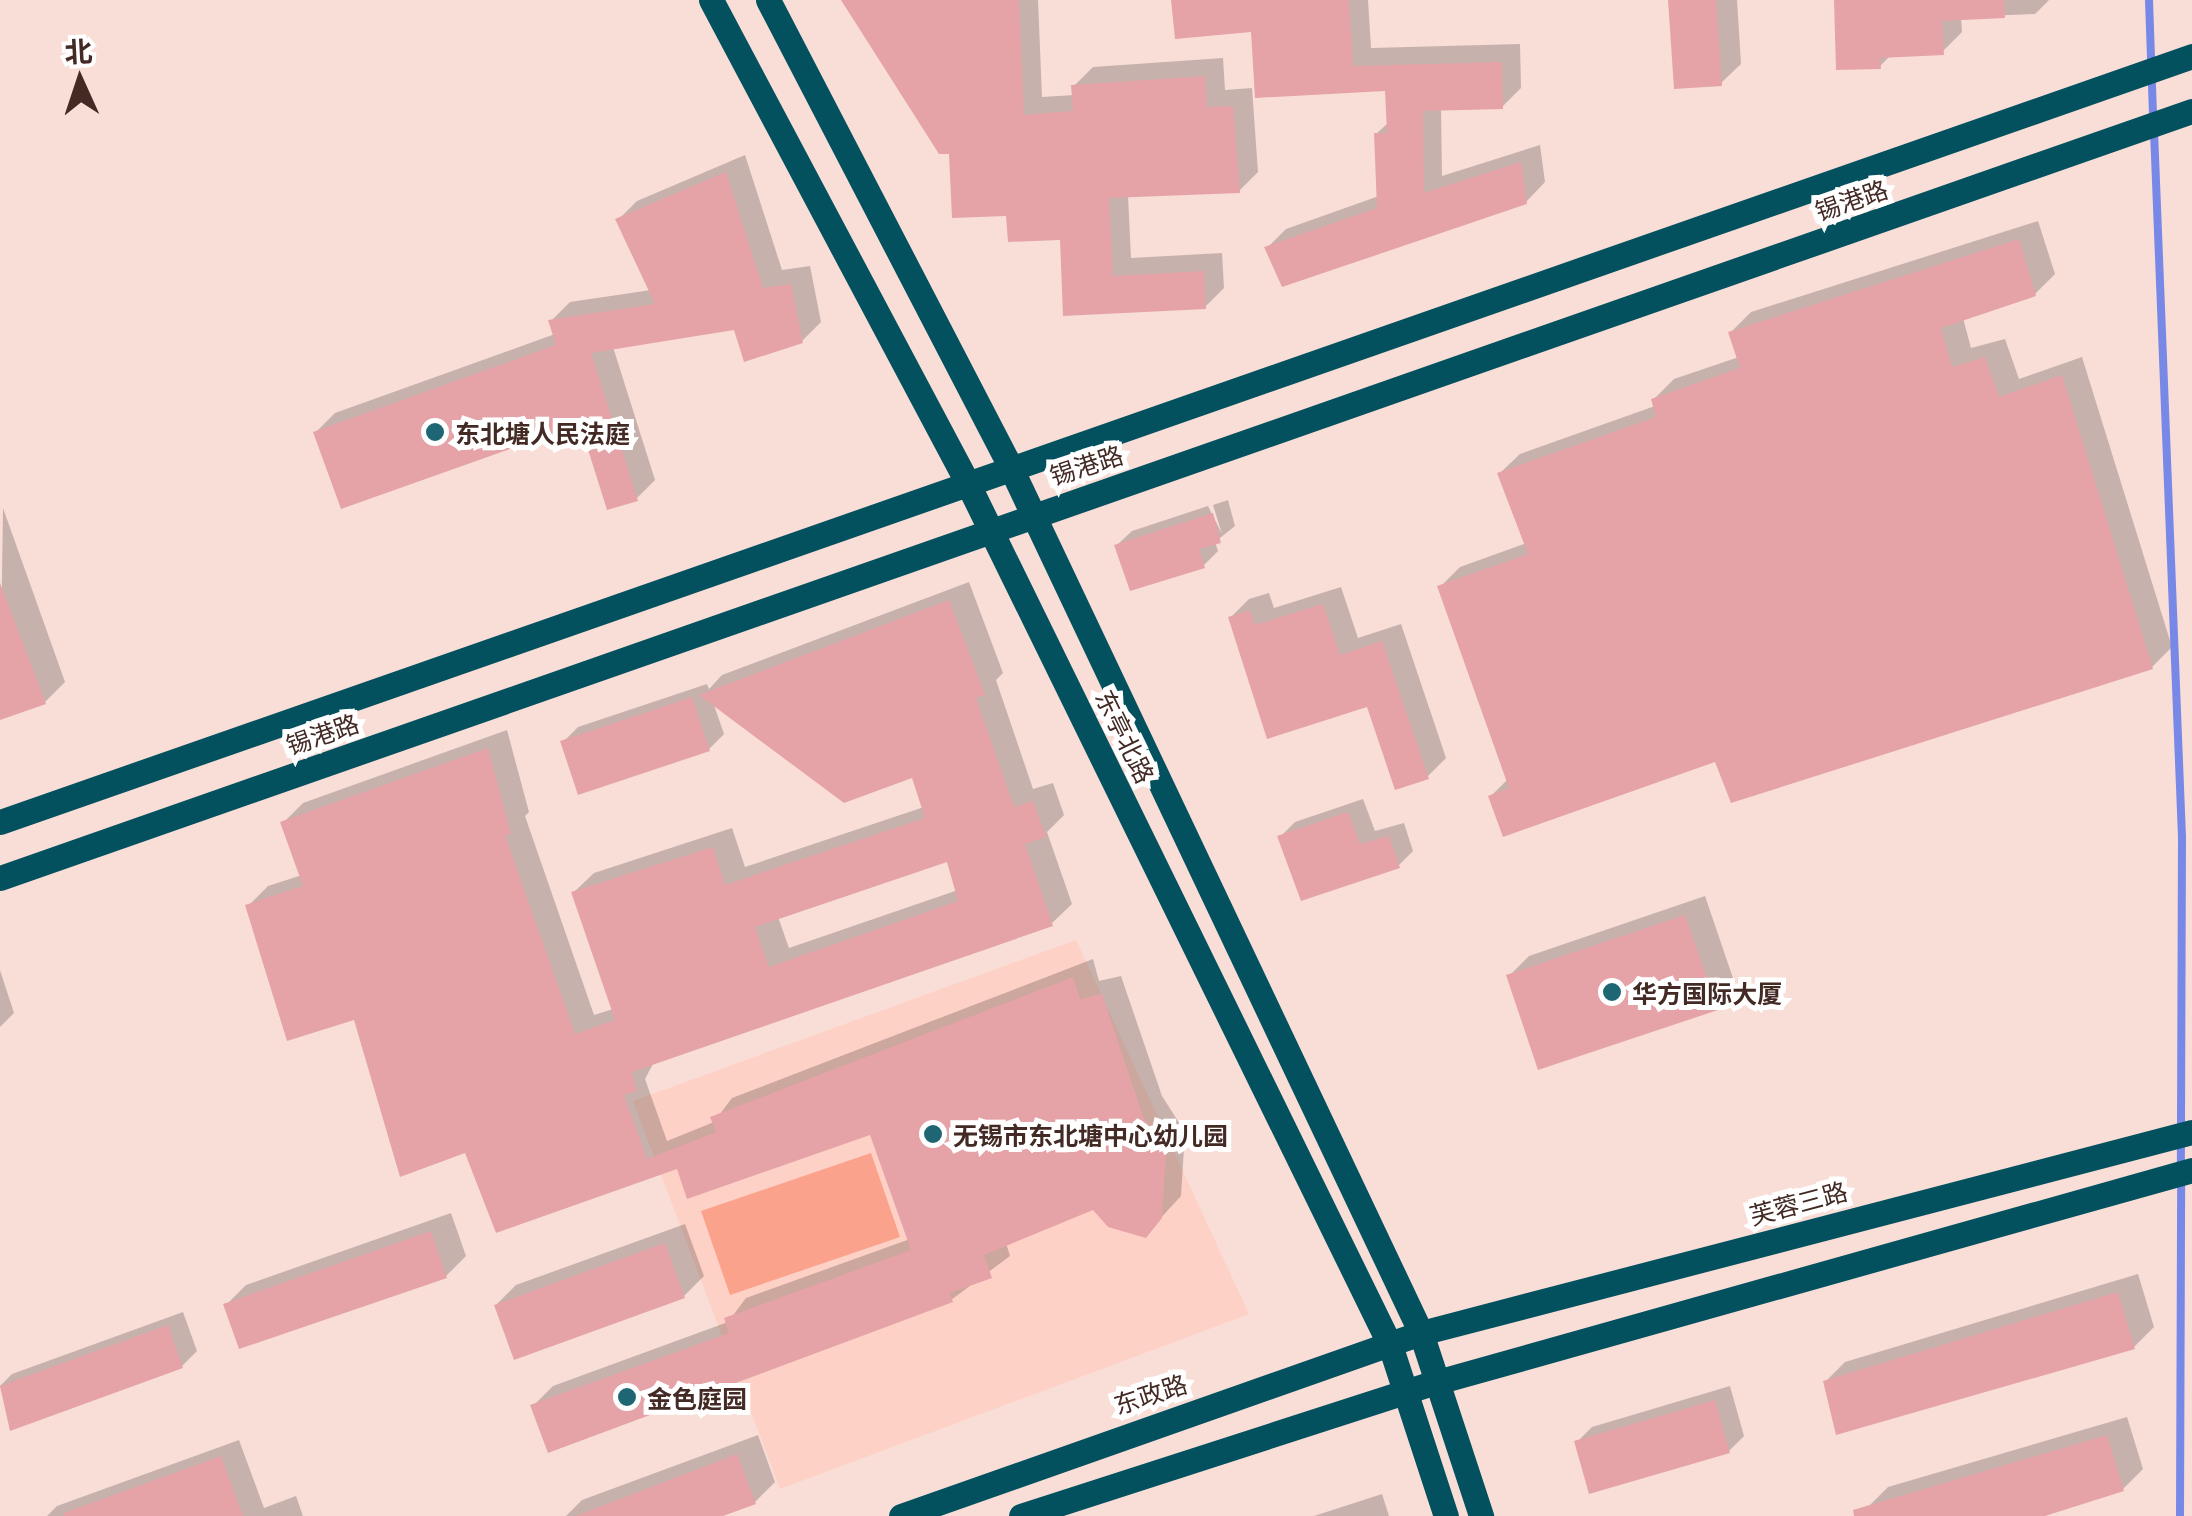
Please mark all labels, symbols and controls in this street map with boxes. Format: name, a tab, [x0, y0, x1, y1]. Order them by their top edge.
text: 北	[63, 29, 93, 71]
north arrow	[30, 30, 130, 130]
street label: 锡港路	[1811, 173, 1891, 225]
place label: 东北塘人民法庭	[455, 417, 630, 447]
marker: 东北塘人民法庭	[424, 421, 446, 443]
street label: 锡港路	[1046, 438, 1126, 490]
street label: 东亭北路	[1091, 684, 1161, 788]
street label: 锡港路	[282, 707, 362, 759]
place label: 华方国际大厦	[1632, 977, 1782, 1007]
marker: 华方国际大厦	[1601, 981, 1623, 1003]
place label: 无锡市东北塘中心幼儿园	[953, 1119, 1228, 1149]
marker: 无锡市东北塘中心幼儿园	[922, 1123, 944, 1145]
street label: 芙蓉三路	[1746, 1175, 1850, 1229]
street label: 东政路	[1110, 1367, 1190, 1419]
place label: 金色庭园	[647, 1382, 747, 1412]
marker: 金色庭园	[616, 1386, 638, 1408]

